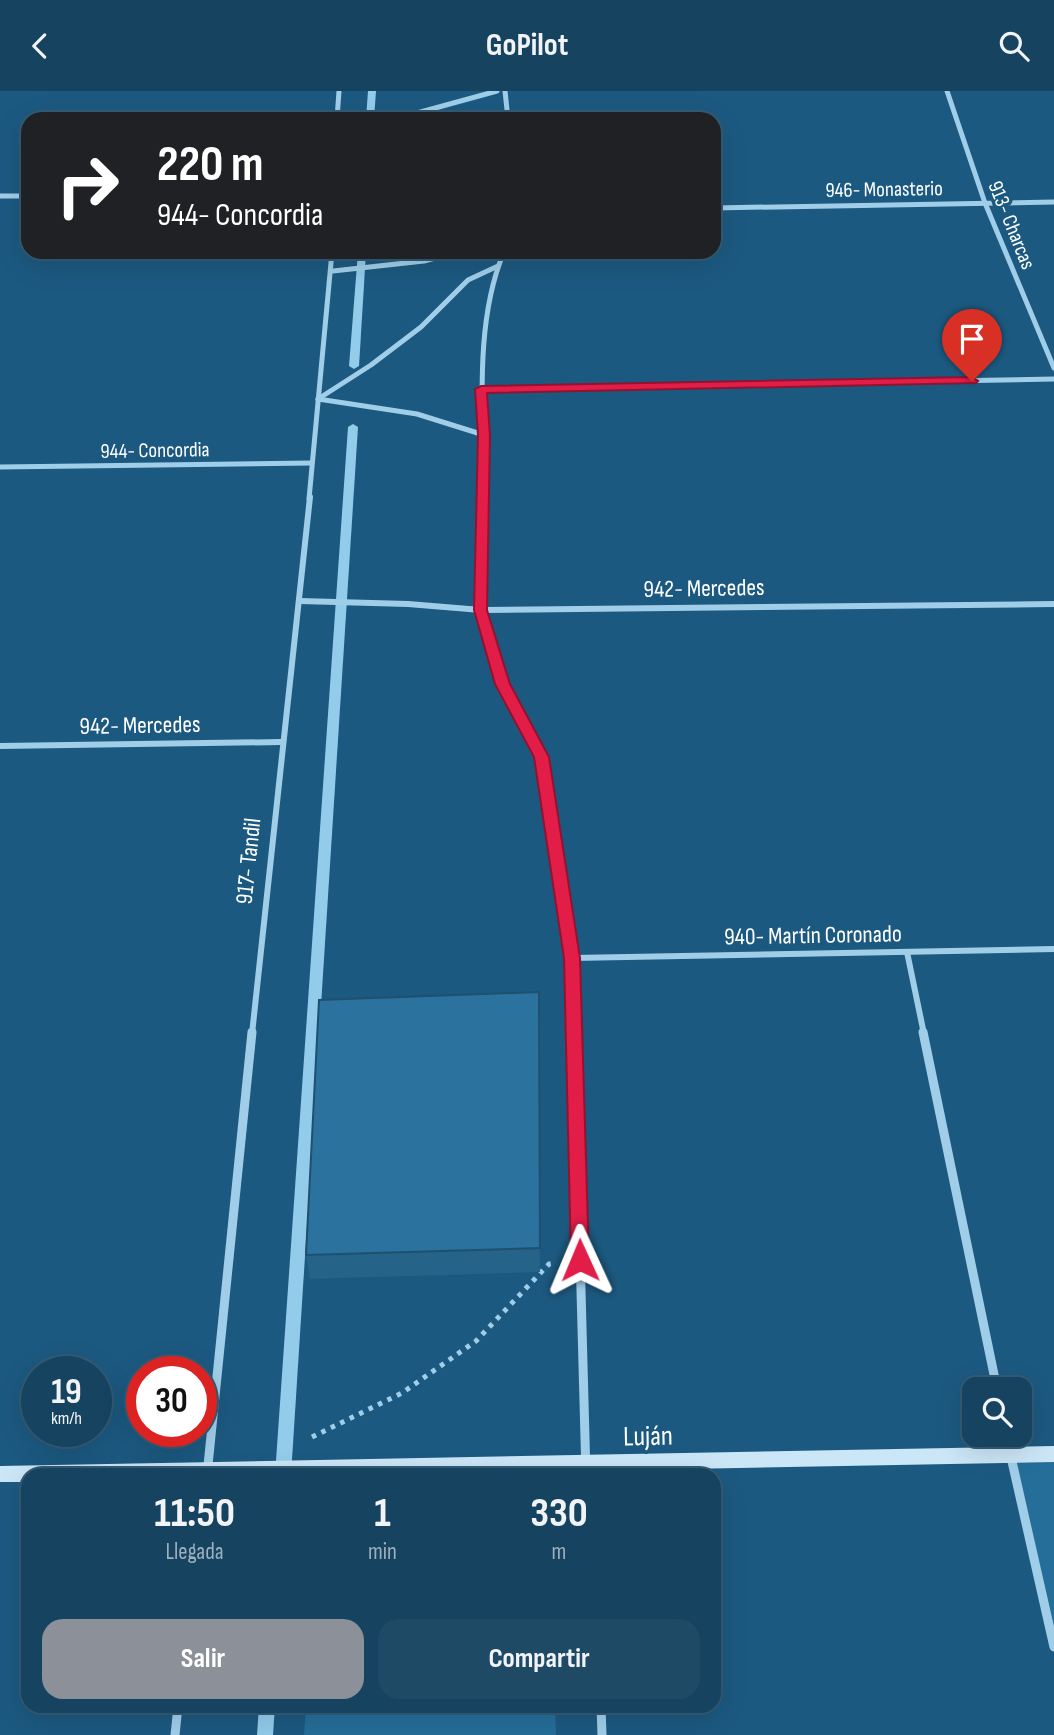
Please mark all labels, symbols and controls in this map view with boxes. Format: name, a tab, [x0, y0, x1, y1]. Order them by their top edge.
text: GoPilot	[486, 26, 568, 65]
icon: back	[21, 27, 59, 65]
icon: search	[995, 27, 1033, 65]
text: 220 m	[157, 136, 263, 195]
icon: right	[42, 140, 133, 231]
street label: 946- Monasterio	[825, 176, 943, 203]
street label: 913- Charcas	[982, 177, 1041, 273]
text: 944- Concordia	[157, 196, 323, 235]
pin	[942, 309, 1002, 381]
icon: arrive	[953, 320, 991, 358]
street label: 944- Concordia	[100, 437, 210, 464]
street label: 942- Mercedes	[643, 573, 765, 604]
street label: 942- Mercedes	[79, 710, 201, 741]
street label: 917- Tandil	[230, 816, 267, 906]
street label: 940- Martín Coronado	[724, 919, 902, 952]
position arrow	[543, 1223, 617, 1297]
speed limit sign: 30	[126, 1356, 217, 1447]
text: 19	[51, 1371, 82, 1414]
map controls	[962, 1377, 1032, 1447]
button: search	[962, 1377, 1032, 1447]
text: km/h	[51, 1408, 82, 1429]
street label: Luján	[623, 1420, 673, 1453]
text: 11:50	[154, 1488, 235, 1539]
text: 1	[374, 1488, 391, 1539]
text: 330	[530, 1488, 588, 1539]
text: Llegada	[165, 1538, 224, 1566]
text: min	[368, 1538, 397, 1566]
text: m	[552, 1538, 566, 1566]
button: Salir	[42, 1619, 364, 1699]
button: Compartir	[378, 1619, 700, 1699]

